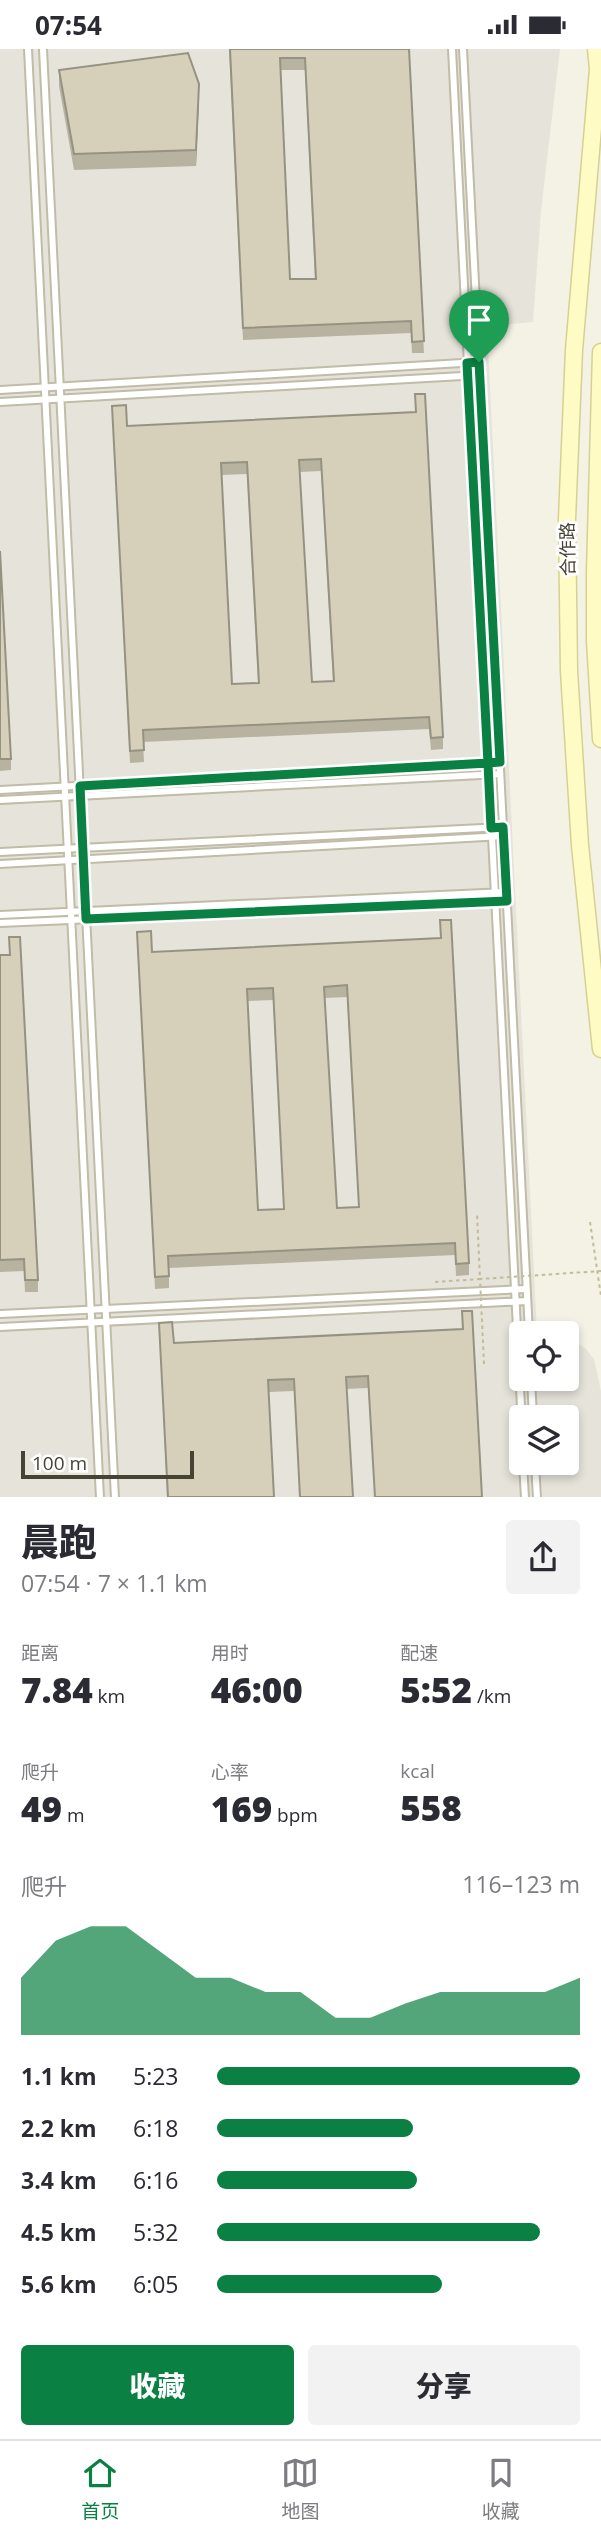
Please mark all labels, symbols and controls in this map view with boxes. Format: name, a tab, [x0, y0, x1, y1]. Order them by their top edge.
text: 07:54	[35, 7, 102, 43]
pin	[449, 290, 509, 362]
icon: arrive	[460, 301, 498, 339]
street label: 合作路	[555, 522, 579, 576]
map controls	[509, 1321, 579, 1475]
button: locate	[509, 1321, 579, 1391]
button: layers	[509, 1405, 579, 1475]
scale bar	[21, 1449, 194, 1480]
text: 100 m	[32, 1450, 87, 1476]
text: 晨跑	[21, 1515, 97, 1567]
button: share	[506, 1520, 580, 1594]
text: 07:54 · 7 × 1.1 km	[21, 1567, 208, 1599]
text: 距离	[21, 1640, 59, 1666]
text: 用时	[211, 1640, 249, 1666]
text: 配速	[400, 1640, 438, 1666]
text: 7.84	[21, 1666, 93, 1713]
text: 46:00	[211, 1666, 303, 1713]
text: 5:52	[400, 1666, 472, 1713]
text: km	[93, 1683, 125, 1709]
text: /km	[472, 1683, 511, 1709]
text: kcal	[400, 1758, 435, 1784]
text: 爬升	[21, 1759, 59, 1785]
text: 心率	[211, 1759, 249, 1785]
text: 558	[400, 1784, 462, 1831]
text: 49	[21, 1785, 62, 1832]
text: 169	[211, 1785, 272, 1832]
text: m	[62, 1802, 85, 1828]
text: bpm	[272, 1802, 318, 1828]
text: 116–123 m	[462, 1868, 580, 1900]
text: 爬升	[21, 1870, 67, 1902]
text: 1.1 km	[21, 2060, 97, 2092]
text: 5:23	[133, 2060, 179, 2092]
text: 2.2 km	[21, 2112, 97, 2144]
text: 6:18	[133, 2112, 179, 2144]
text: 3.4 km	[21, 2164, 97, 2196]
text: 6:16	[133, 2164, 179, 2196]
text: 4.5 km	[21, 2216, 97, 2248]
text: 5:32	[133, 2216, 179, 2248]
text: 5.6 km	[21, 2268, 97, 2300]
text: 6:05	[133, 2268, 179, 2300]
button: 收藏	[21, 2345, 294, 2425]
button: 分享	[308, 2345, 580, 2425]
tab: 首页	[81, 2454, 119, 2524]
tab: 地图	[281, 2454, 320, 2524]
tab: 收藏	[482, 2454, 520, 2524]

